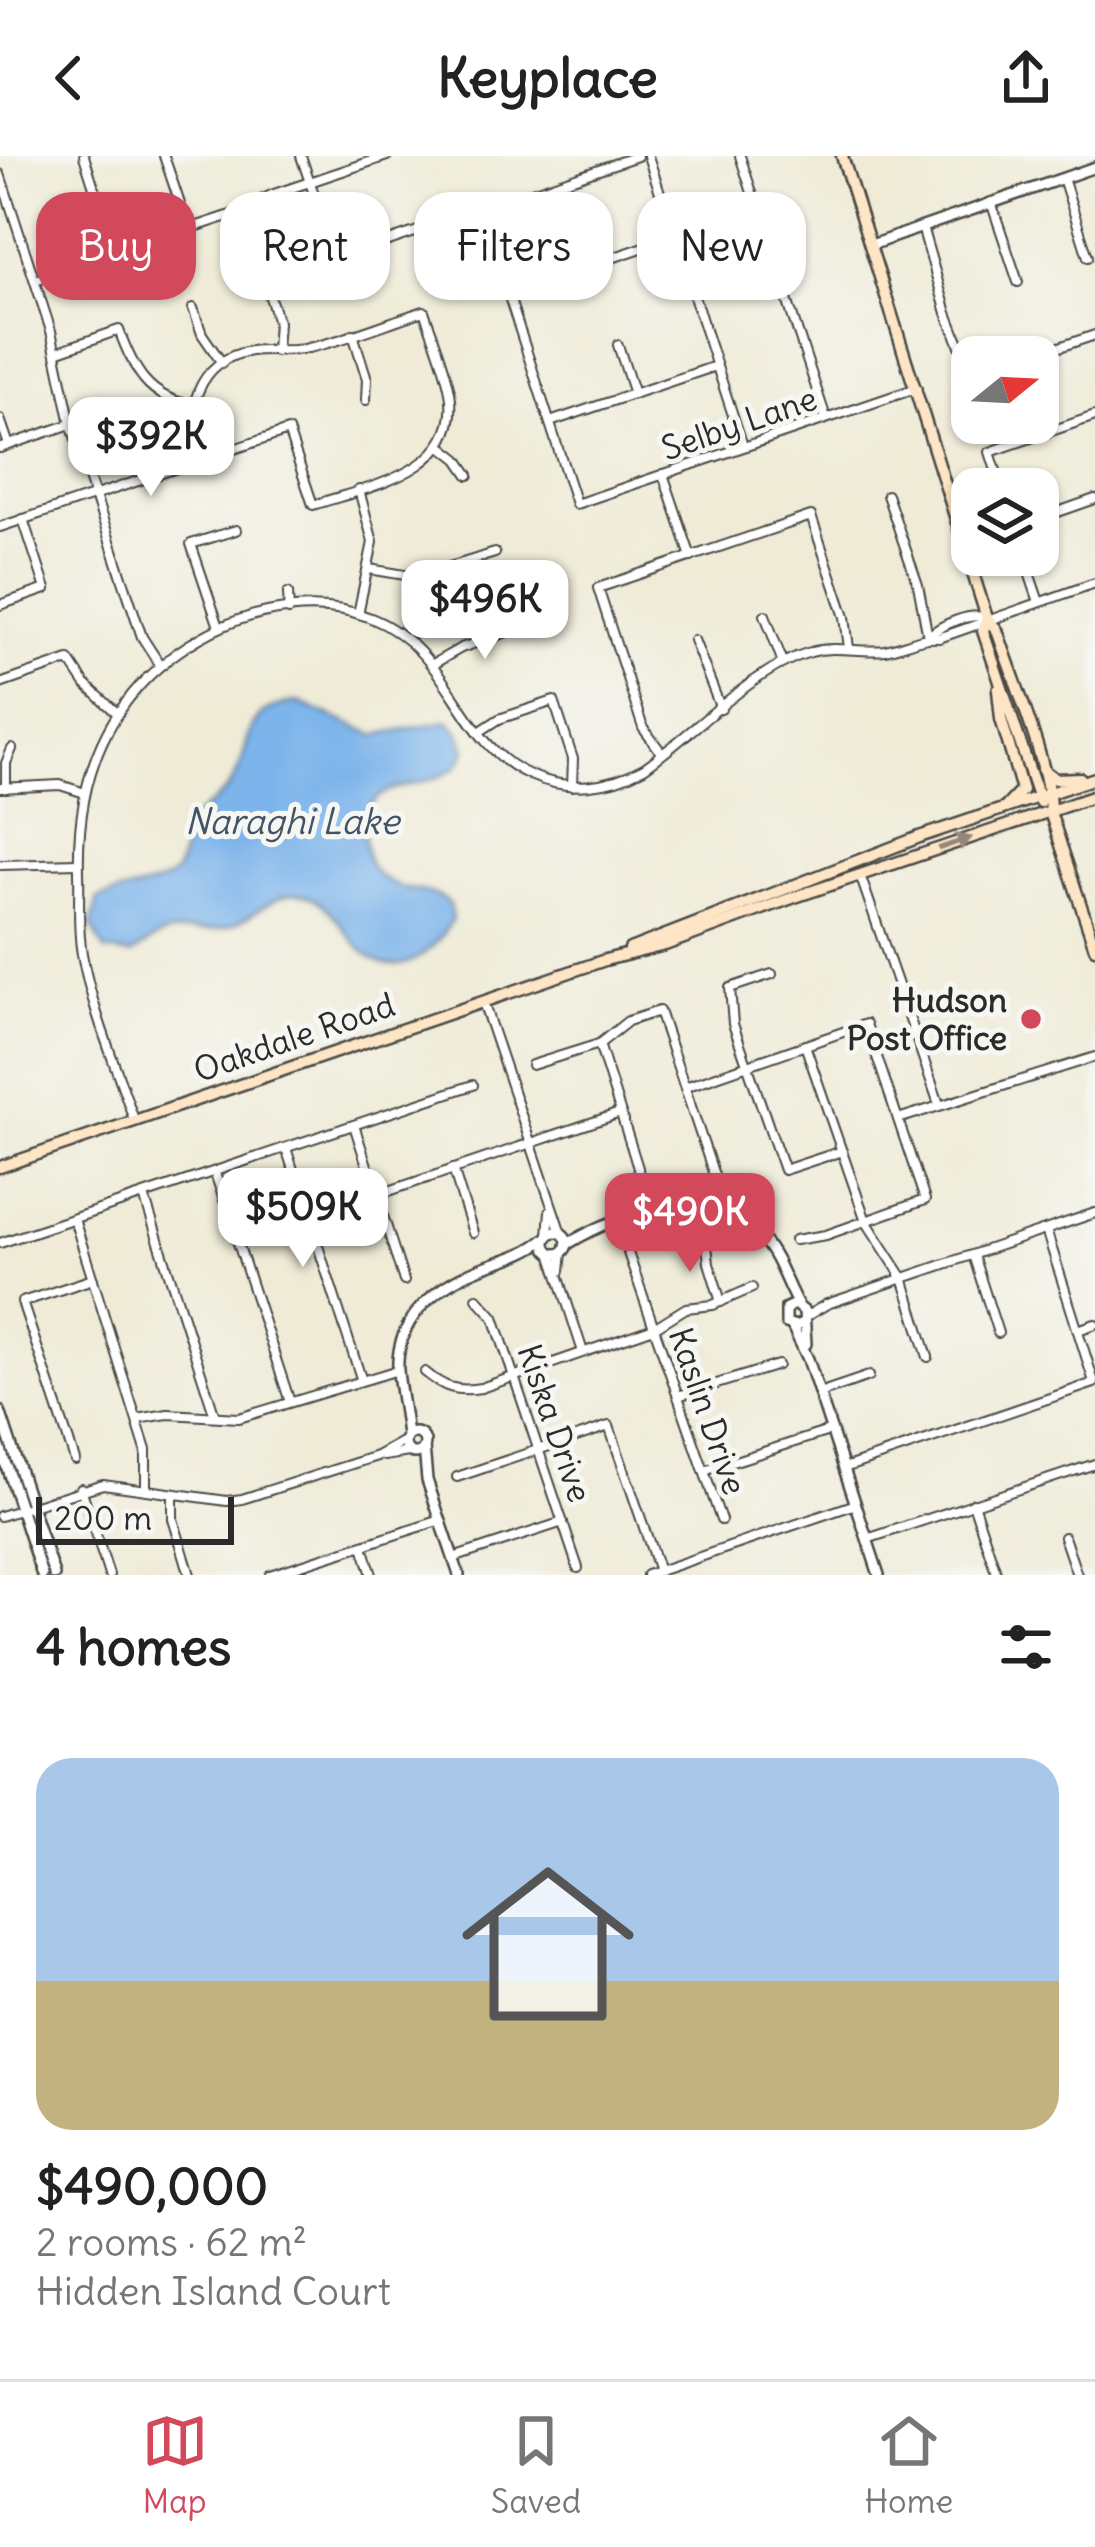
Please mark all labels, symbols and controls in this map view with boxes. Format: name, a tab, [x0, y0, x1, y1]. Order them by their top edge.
text: Keyplace	[437, 44, 658, 112]
icon: back	[36, 45, 102, 111]
icon: share	[993, 45, 1059, 111]
chip: Buy	[36, 192, 196, 300]
chip: Rent	[220, 192, 390, 300]
chip: Filters	[414, 192, 613, 300]
chip: New	[637, 192, 806, 300]
north arrow	[951, 336, 1059, 444]
map controls	[951, 336, 1059, 576]
street label: Selby Lane	[656, 377, 822, 469]
pin: $392K	[67, 397, 235, 499]
text: $392K	[95, 411, 207, 460]
button: layers	[951, 468, 1059, 576]
pin: $496K	[401, 560, 569, 662]
text: $496K	[428, 574, 542, 623]
water label: Naraghi Lake	[185, 799, 402, 844]
one-way arrow	[937, 833, 973, 851]
place label: Hudson Post Office	[847, 979, 1007, 1059]
street label: Oakdale Road	[188, 983, 400, 1091]
marker: Hudson Post Office	[1018, 1006, 1044, 1032]
pin: $509K	[219, 1168, 387, 1270]
pin: $490K	[606, 1173, 774, 1275]
text: $509K	[245, 1182, 361, 1231]
text: $490K	[632, 1187, 748, 1236]
street label: Kaslin Drive	[660, 1322, 756, 1500]
street label: Kiska Drive	[508, 1339, 602, 1507]
scale bar	[36, 1491, 234, 1544]
text: 200 m	[54, 1497, 152, 1539]
icon: filters	[993, 1614, 1059, 1680]
text: 4 homes	[36, 1615, 231, 1679]
icon: home	[440, 1836, 656, 2052]
text: $490,000	[36, 2154, 268, 2218]
text: 2 rooms · 62 m²	[36, 2218, 307, 2267]
text: Hidden Island Court	[36, 2267, 391, 2316]
tab: Map	[142, 2408, 208, 2522]
tab: Saved	[491, 2408, 581, 2522]
tab: Home	[864, 2408, 953, 2522]

